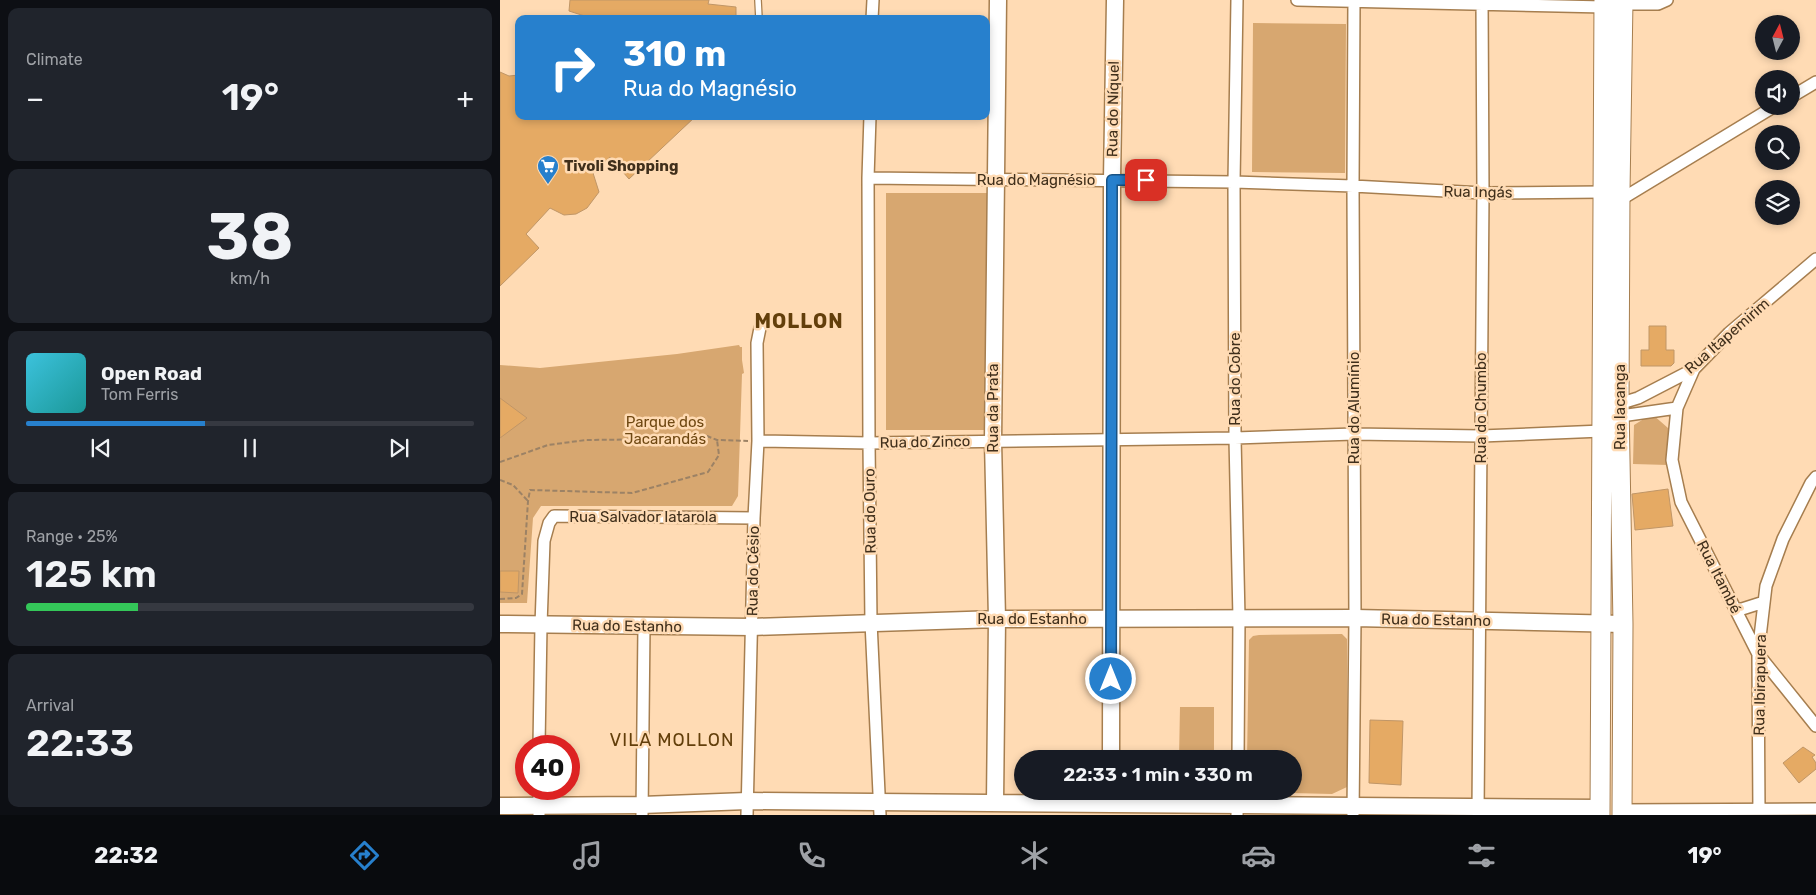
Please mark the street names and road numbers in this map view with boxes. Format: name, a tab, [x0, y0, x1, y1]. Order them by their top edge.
street label: Rua do Níquel	[1103, 61, 1123, 157]
street label: Rua do Magnésio	[977, 171, 1095, 189]
street label: Rua Ingás	[1443, 182, 1513, 202]
street label: Rua Itapemirim	[1681, 294, 1773, 378]
street label: Rua do Cobre	[1226, 332, 1244, 426]
street label: Rua do Alumínio	[1345, 352, 1363, 464]
street label: Rua do Chumbo	[1472, 352, 1490, 464]
street label: Rua da Prata	[984, 363, 1002, 453]
street label: Rua Iacanga	[1611, 364, 1629, 450]
street label: Rua do Zinco	[880, 432, 970, 452]
street label: Rua do Ouro	[860, 468, 880, 554]
street label: Rua Salvador Iatarola	[569, 508, 717, 526]
street label: Rua do Césio	[743, 526, 763, 616]
street label: Rua Itambé	[1693, 537, 1745, 617]
street label: Rua do Estanho	[977, 610, 1087, 628]
street label: Rua do Estanho	[1381, 610, 1491, 630]
street label: Rua do Estanho	[572, 616, 682, 636]
street label: Rua Ibirapuera	[1750, 634, 1770, 736]

